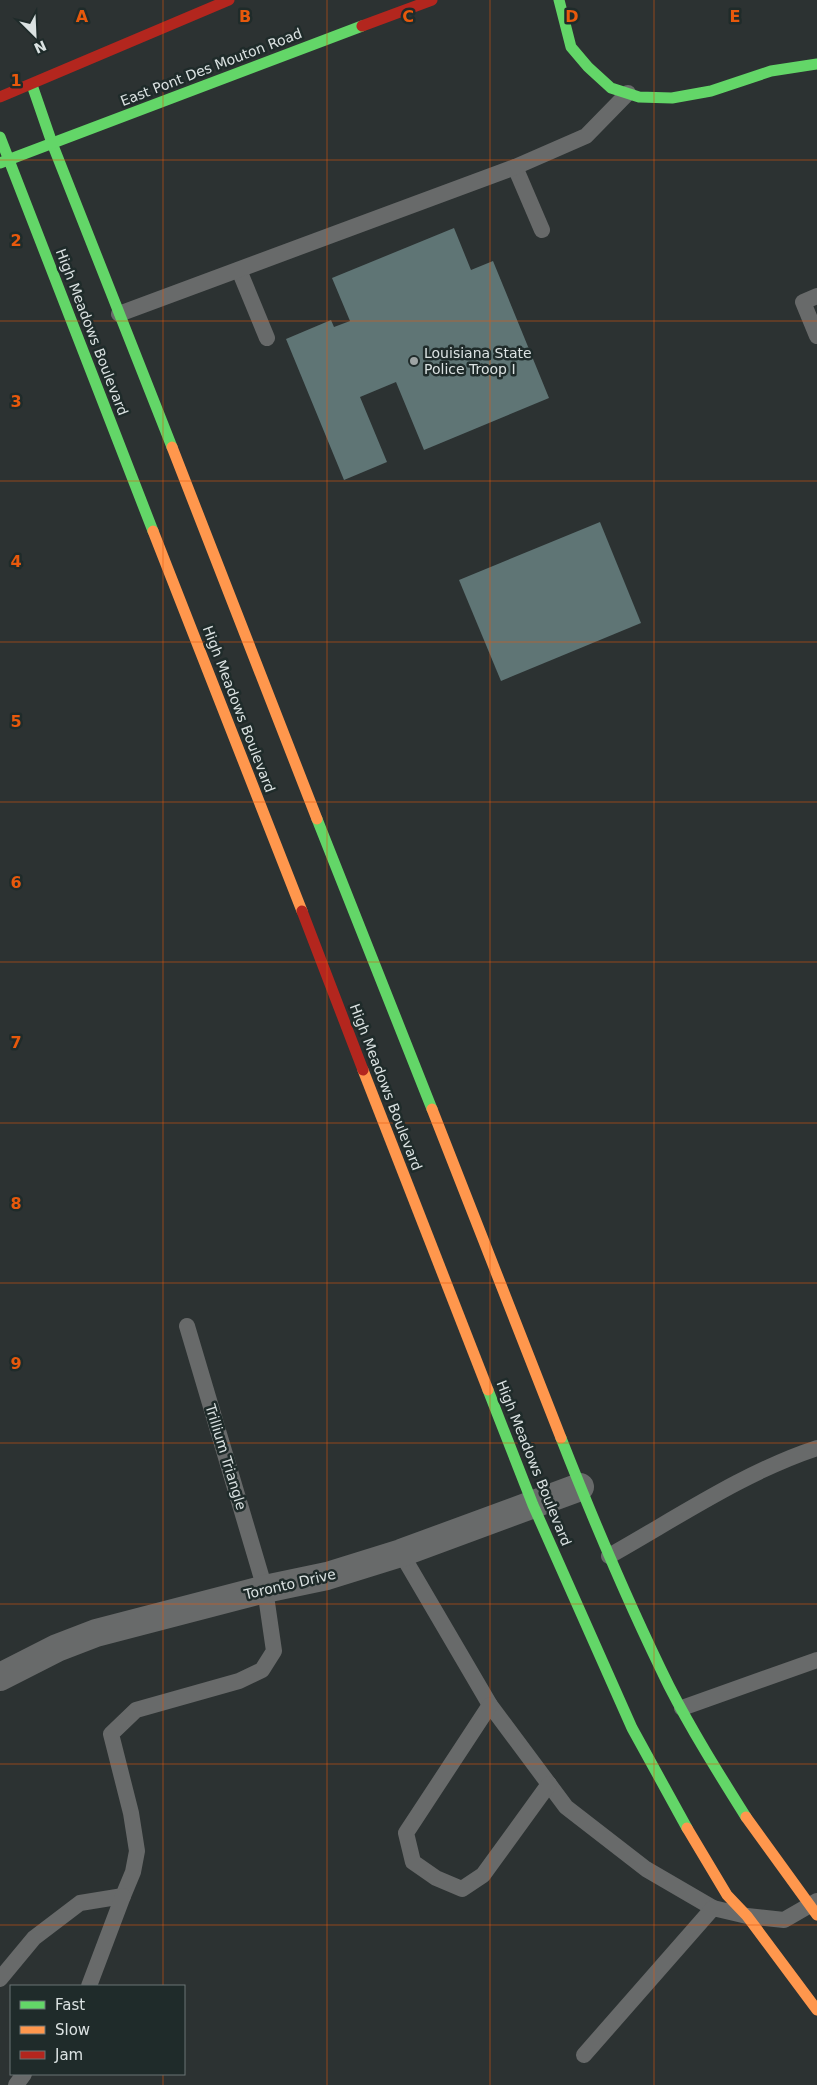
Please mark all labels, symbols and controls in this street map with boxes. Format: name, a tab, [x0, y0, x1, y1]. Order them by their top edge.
text: A	[76, 7, 89, 26]
text: B	[239, 7, 251, 26]
text: C	[402, 7, 414, 26]
text: D	[565, 7, 579, 26]
text: E	[730, 7, 740, 26]
north arrow	[10, 10, 60, 60]
street label: East Pont Des Mouton Road	[118, 25, 304, 109]
text: N	[32, 37, 49, 57]
text: 1	[10, 71, 22, 90]
text: 2	[10, 231, 22, 250]
street label: High Meadows Boulevard	[53, 246, 131, 418]
place label: Louisiana State Police Troop I	[424, 345, 532, 377]
marker: Louisiana State Police Troop I	[408, 355, 420, 367]
text: 3	[10, 392, 22, 411]
text: 4	[10, 552, 22, 571]
street label: High Meadows Boulevard	[200, 623, 278, 795]
text: 5	[10, 712, 22, 731]
text: 6	[10, 873, 22, 892]
street label: High Meadows Boulevard	[347, 1001, 425, 1173]
text: 7	[10, 1033, 22, 1052]
text: 8	[10, 1194, 22, 1213]
text: 9	[10, 1354, 22, 1373]
street label: High Meadows Boulevard	[493, 1378, 575, 1548]
street label: Trillium Triangle	[202, 1401, 250, 1512]
street label: Toronto Drive	[242, 1566, 337, 1603]
legend	[10, 1985, 185, 2075]
text: Fast	[55, 1996, 85, 2014]
text: Slow	[55, 2021, 90, 2039]
text: Jam	[54, 2046, 83, 2064]

